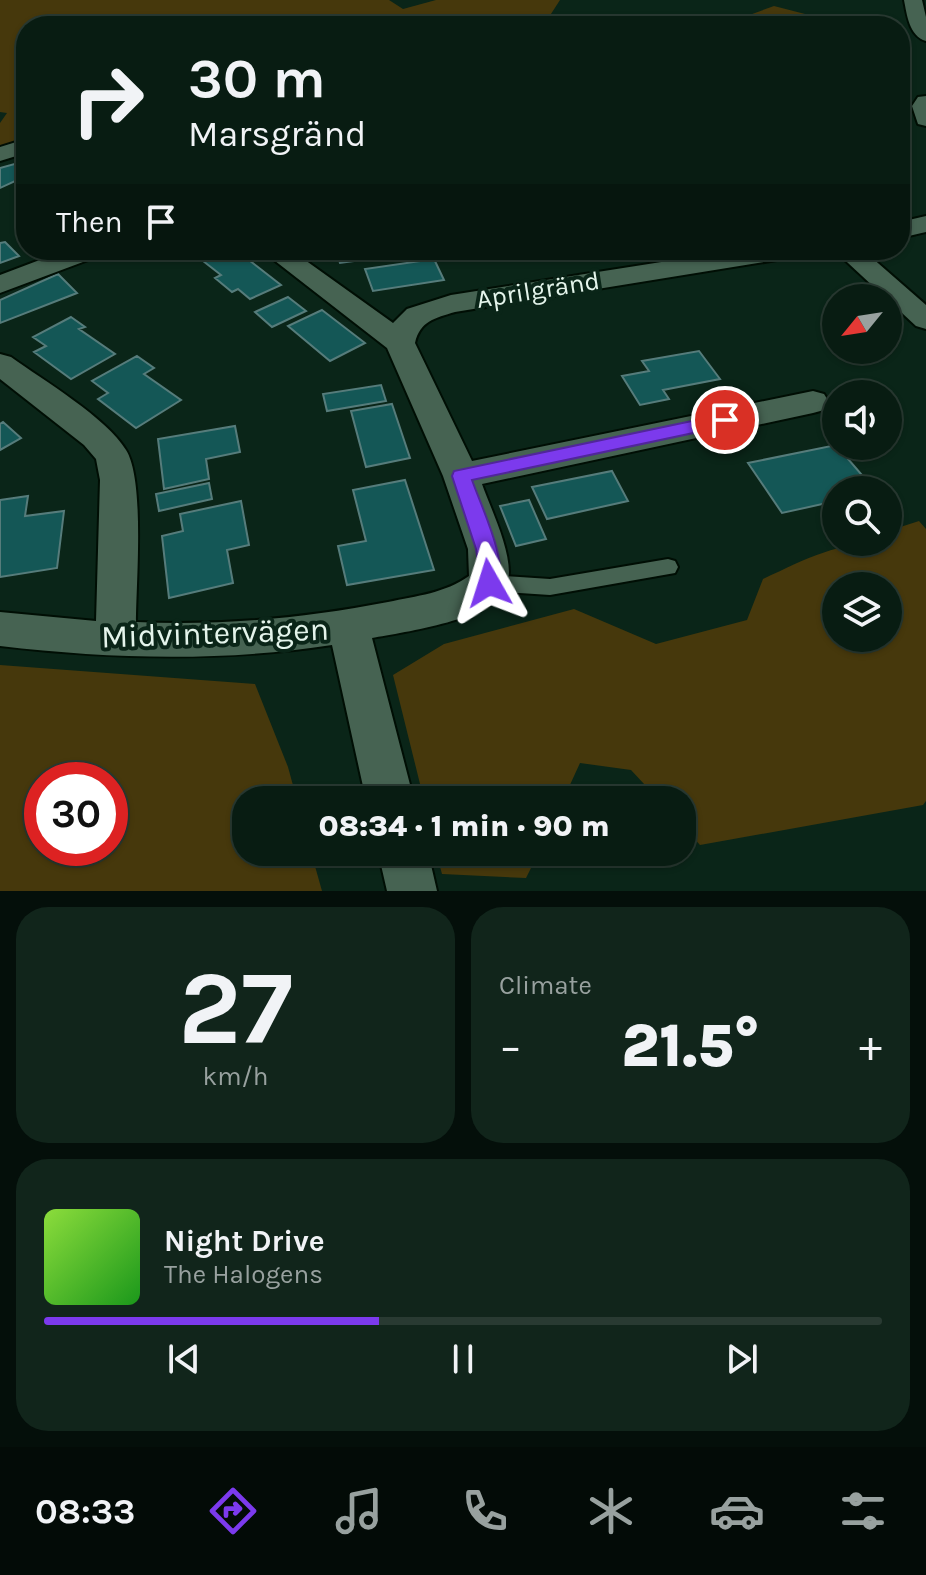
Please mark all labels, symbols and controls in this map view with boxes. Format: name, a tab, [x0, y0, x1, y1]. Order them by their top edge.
text: 30 m	[188, 46, 326, 111]
icon: right	[56, 48, 160, 152]
text: Marsgränd	[188, 113, 366, 155]
icon: arrive	[139, 200, 183, 244]
text: Then	[56, 204, 123, 240]
street label: Aprilgränd	[474, 265, 602, 315]
north arrow	[822, 284, 902, 364]
map controls	[822, 284, 902, 652]
button: sound	[822, 380, 902, 460]
pin	[691, 386, 759, 454]
icon: arrive	[703, 398, 747, 442]
button: search	[822, 476, 902, 556]
position arrow	[447, 541, 531, 625]
button: layers	[822, 572, 902, 652]
street label: Midvintervägen	[100, 611, 330, 655]
speed limit sign: 30	[24, 762, 128, 866]
text: 08:34 · 1 min · 90 m	[318, 808, 610, 844]
text: 27	[178, 948, 293, 1069]
text: Climate	[499, 970, 592, 1001]
text: 21.5°	[621, 1011, 760, 1081]
text: −	[499, 1021, 522, 1072]
text: +	[859, 1021, 882, 1072]
text: km/h	[203, 1061, 268, 1092]
text: Night Drive	[164, 1223, 325, 1259]
text: The Halogens	[164, 1259, 323, 1290]
icon: previous	[162, 1337, 206, 1381]
icon: pause	[441, 1337, 485, 1381]
icon: next	[720, 1337, 764, 1381]
icon: directions	[205, 1483, 261, 1539]
icon: music	[331, 1483, 387, 1539]
icon: phone	[457, 1483, 513, 1539]
icon: climate	[583, 1483, 639, 1539]
icon: car	[709, 1483, 765, 1539]
icon: filters	[835, 1483, 891, 1539]
text: 08:33	[35, 1490, 135, 1532]

